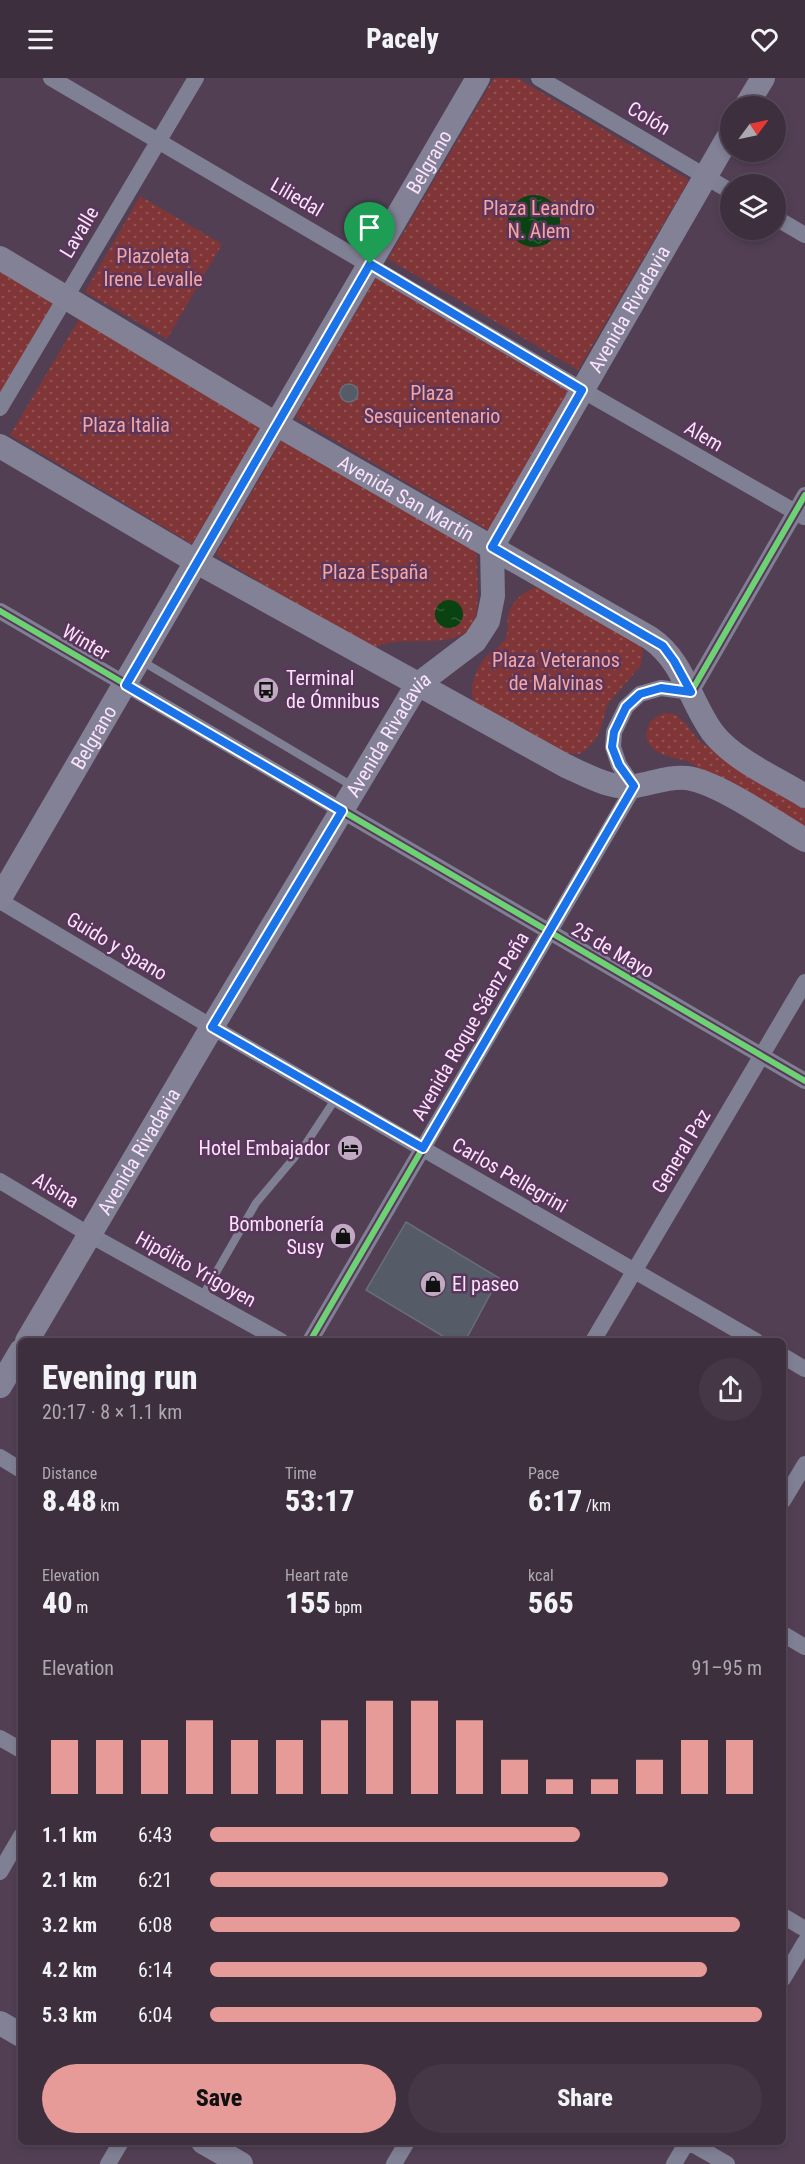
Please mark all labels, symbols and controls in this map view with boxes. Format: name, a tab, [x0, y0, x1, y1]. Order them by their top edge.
icon: menu	[24, 23, 57, 56]
text: Pacely	[366, 23, 439, 55]
icon: heart	[748, 23, 781, 56]
street label: Colón	[623, 96, 675, 140]
north arrow	[720, 96, 786, 162]
map controls	[720, 96, 786, 240]
street label: Belgrano	[401, 126, 457, 198]
street label: Liliedal	[266, 172, 328, 222]
button: layers	[720, 174, 786, 240]
park label: Plaza Leandro N. Alem	[483, 196, 595, 243]
street label: Lavalle	[54, 202, 104, 262]
pin	[344, 202, 395, 264]
icon: arrive	[353, 211, 386, 244]
street label: Avenida Rivadavia	[583, 241, 675, 377]
park label: Plazoleta Irene Levalle	[103, 244, 203, 291]
park label: Plaza Sesquicentenario	[364, 381, 500, 428]
park label: Plaza Italia	[82, 413, 170, 437]
street label: Alem	[680, 415, 728, 457]
street label: Avenida San Martín	[334, 450, 479, 547]
park label: Plaza España	[322, 560, 428, 584]
street label: Winter	[58, 619, 114, 665]
park label: Plaza Veteranos de Malvinas	[492, 648, 620, 695]
place label: Terminal de Ómnibus	[286, 666, 380, 713]
street label: Avenida Rivadavia	[341, 667, 435, 801]
bus stop icon: Terminal de Ómnibus	[251, 675, 281, 705]
street label: Belgrano	[66, 701, 122, 774]
street label: Guido y Spano	[62, 907, 172, 985]
street label: 25 de Mayo	[568, 917, 658, 983]
street label: Avenida Roque Sáenz Peña	[406, 928, 534, 1124]
street label: Avenida Rivadavia	[92, 1084, 185, 1219]
street label: General Paz	[646, 1105, 716, 1197]
street label: Carlos Pellegrini	[448, 1132, 572, 1218]
hotel icon: Hotel Embajador	[335, 1133, 365, 1163]
place label: Hotel Embajador	[199, 1136, 330, 1160]
street label: Alsina	[29, 1167, 83, 1213]
place label: Bombonería Susy	[229, 1212, 324, 1259]
shop icon: Bombonería Susy	[328, 1221, 358, 1251]
street label: Hipólito Yrigoyen	[131, 1226, 261, 1312]
shop icon: El paseo	[418, 1269, 448, 1299]
place label: El paseo	[452, 1272, 519, 1296]
text: Evening run	[42, 1358, 198, 1397]
button: share	[699, 1358, 762, 1421]
text: 20:17 · 8 × 1.1 km	[42, 1400, 182, 1424]
text: Distance	[42, 1464, 97, 1483]
text: Time	[285, 1464, 317, 1483]
text: Pace	[528, 1464, 559, 1483]
text: 8.48	[42, 1483, 97, 1518]
text: 53:17	[285, 1483, 354, 1518]
text: 6:17	[528, 1483, 582, 1518]
text: km	[97, 1496, 120, 1515]
text: /km	[582, 1496, 611, 1515]
text: Elevation	[42, 1566, 100, 1585]
text: Heart rate	[285, 1566, 348, 1585]
text: kcal	[528, 1566, 554, 1585]
text: 40	[42, 1585, 73, 1620]
text: 155	[285, 1585, 331, 1620]
text: 565	[528, 1585, 574, 1620]
text: m	[73, 1598, 88, 1617]
text: bpm	[331, 1598, 362, 1617]
text: Elevation	[42, 1656, 114, 1680]
text: 91–95 m	[691, 1656, 762, 1680]
text: 1.1 km	[42, 1823, 97, 1847]
text: 6:43	[138, 1823, 172, 1847]
text: 2.1 km	[42, 1868, 97, 1892]
text: 6:21	[138, 1868, 172, 1892]
text: 3.2 km	[42, 1913, 97, 1937]
text: 6:08	[138, 1913, 172, 1937]
text: 4.2 km	[42, 1958, 97, 1982]
text: 6:14	[138, 1958, 172, 1982]
text: 5.3 km	[42, 2003, 97, 2027]
text: 6:04	[138, 2003, 172, 2027]
button: Save	[42, 2064, 396, 2133]
button: Share	[408, 2064, 762, 2133]

